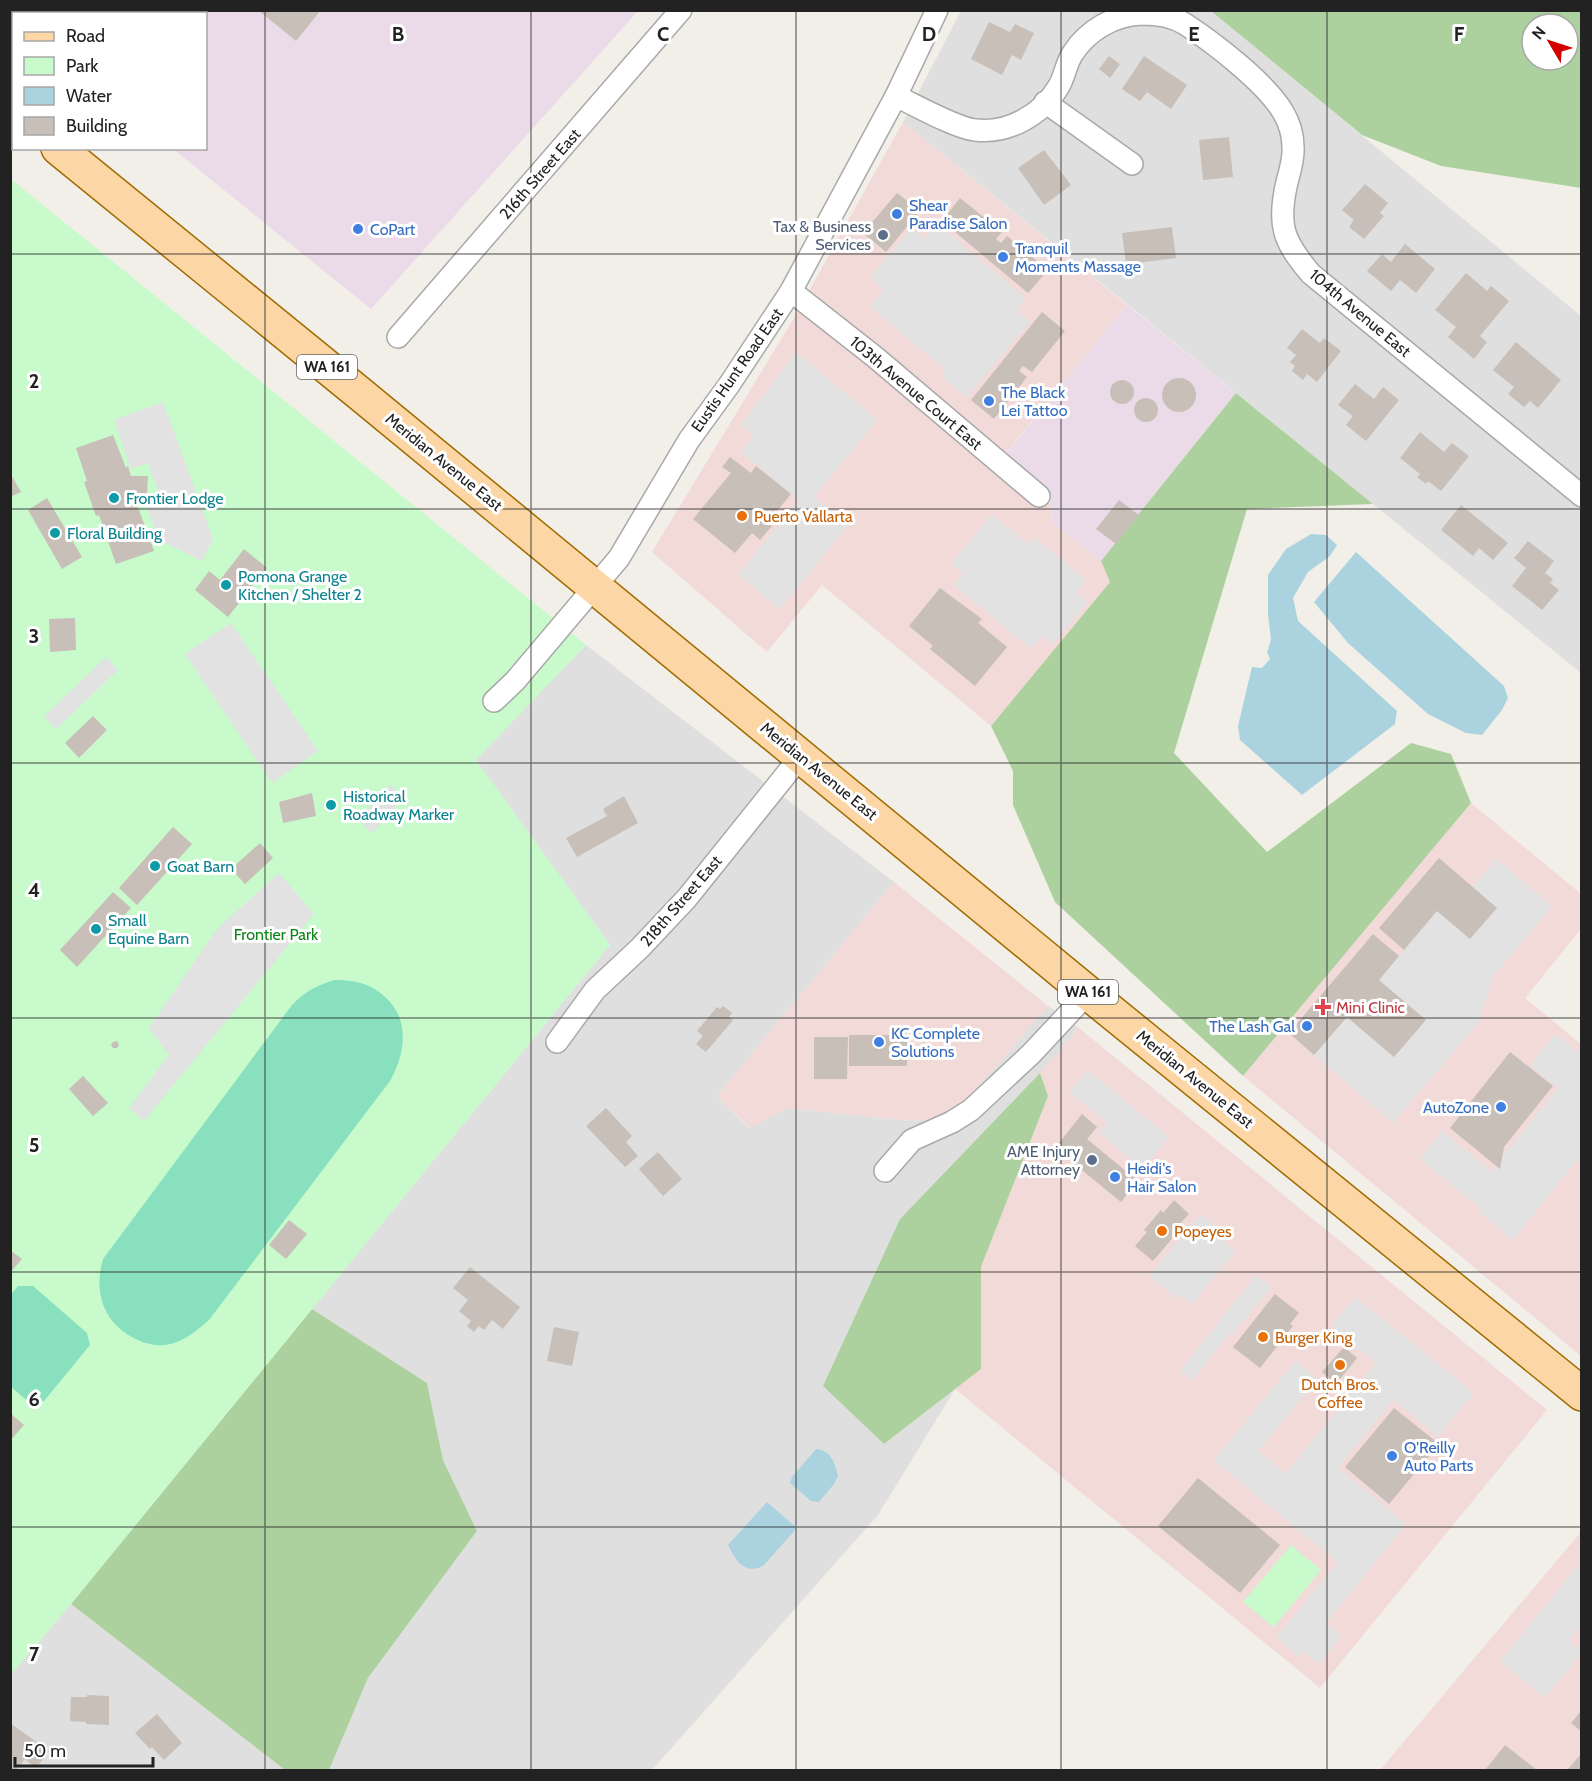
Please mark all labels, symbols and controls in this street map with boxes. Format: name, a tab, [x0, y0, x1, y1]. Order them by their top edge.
legend	[12, 12, 207, 150]
north arrow	[1520, 12, 1580, 72]
text: B	[392, 22, 404, 46]
text: C	[657, 22, 669, 46]
text: D	[922, 22, 936, 46]
text: E	[1188, 22, 1200, 46]
text: F	[1454, 22, 1465, 46]
text: N	[1528, 23, 1550, 43]
text: Road	[66, 25, 105, 47]
text: Park	[66, 55, 99, 77]
text: Water	[66, 85, 112, 107]
text: Building	[66, 115, 128, 137]
street label: 216th Street East	[496, 124, 585, 223]
place label: Shear Paradise Salon	[909, 196, 1007, 233]
marker: Shear Paradise Salon	[890, 207, 904, 221]
place label: Tax & Business Services	[773, 217, 871, 254]
place label: CoPart	[370, 220, 416, 239]
marker: CoPart	[351, 222, 365, 236]
marker: Tax & Business Services	[876, 228, 890, 242]
place label: Tranquil Moments Massage	[1015, 239, 1141, 276]
marker: Tranquil Moments Massage	[996, 250, 1010, 264]
street label: 104th Avenue East	[1306, 265, 1415, 361]
street label: Eustis Hunt Road East	[687, 304, 787, 436]
street label: 103th Avenue Court East	[846, 332, 986, 454]
road number: WA 161	[297, 355, 357, 379]
text: 2	[29, 369, 39, 393]
place label: The Black Lei Tattoo	[1001, 383, 1068, 420]
marker: The Black Lei Tattoo	[982, 394, 996, 408]
street label: Meridian Avenue East	[382, 409, 507, 515]
place label: Frontier Lodge	[126, 489, 223, 508]
marker: Frontier Lodge	[107, 491, 121, 505]
place label: Puerto Vallarta	[754, 507, 853, 526]
marker: Puerto Vallarta	[735, 509, 749, 523]
place label: Floral Building	[67, 524, 163, 543]
marker: Floral Building	[48, 526, 62, 540]
place label: Pomona Grange Kitchen / Shelter 2	[238, 567, 362, 604]
marker: Pomona Grange Kitchen / Shelter 2	[219, 578, 233, 592]
text: 3	[29, 624, 39, 648]
street label: Meridian Avenue East	[757, 718, 882, 824]
place label: Historical Roadway Marker	[343, 787, 455, 824]
marker: Historical Roadway Marker	[324, 798, 338, 812]
street label: 218th Street East	[636, 851, 726, 950]
place label: Goat Barn	[167, 857, 234, 876]
marker: Goat Barn	[148, 859, 162, 873]
text: 4	[28, 878, 40, 902]
place label: Small Equine Barn	[108, 911, 189, 948]
marker: Small Equine Barn	[89, 922, 103, 936]
park label: Frontier Park	[234, 925, 319, 944]
road number: WA 161	[1058, 980, 1118, 1004]
marker: Mini Clinic	[1314, 998, 1332, 1016]
place label: Mini Clinic	[1336, 998, 1405, 1017]
place label: The Lash Gal	[1209, 1017, 1295, 1036]
marker: The Lash Gal	[1300, 1019, 1314, 1033]
place label: KC Complete Solutions	[891, 1024, 980, 1061]
street label: Meridian Avenue East	[1133, 1026, 1258, 1132]
marker: KC Complete Solutions	[872, 1035, 886, 1049]
place label: AutoZone	[1423, 1098, 1489, 1117]
marker: AutoZone	[1494, 1100, 1508, 1114]
text: 5	[29, 1133, 39, 1157]
place label: AME Injury Attorney	[1007, 1142, 1080, 1179]
marker: AME Injury Attorney	[1085, 1153, 1099, 1167]
place label: Heidi's Hair Salon	[1127, 1159, 1196, 1196]
marker: Heidi's Hair Salon	[1108, 1170, 1122, 1184]
place label: Popeyes	[1174, 1222, 1232, 1241]
marker: Popeyes	[1155, 1224, 1169, 1238]
place label: Burger King	[1275, 1328, 1353, 1347]
marker: Burger King	[1256, 1330, 1270, 1344]
marker: Dutch Bros. Coffee	[1333, 1358, 1347, 1372]
place label: Dutch Bros. Coffee	[1301, 1375, 1379, 1412]
text: 6	[28, 1387, 40, 1411]
place label: O'Reilly Auto Parts	[1404, 1438, 1474, 1475]
marker: O'Reilly Auto Parts	[1385, 1449, 1399, 1463]
text: 7	[29, 1642, 40, 1666]
scale bar	[15, 1730, 153, 1768]
text: 50 m	[24, 1740, 66, 1762]

